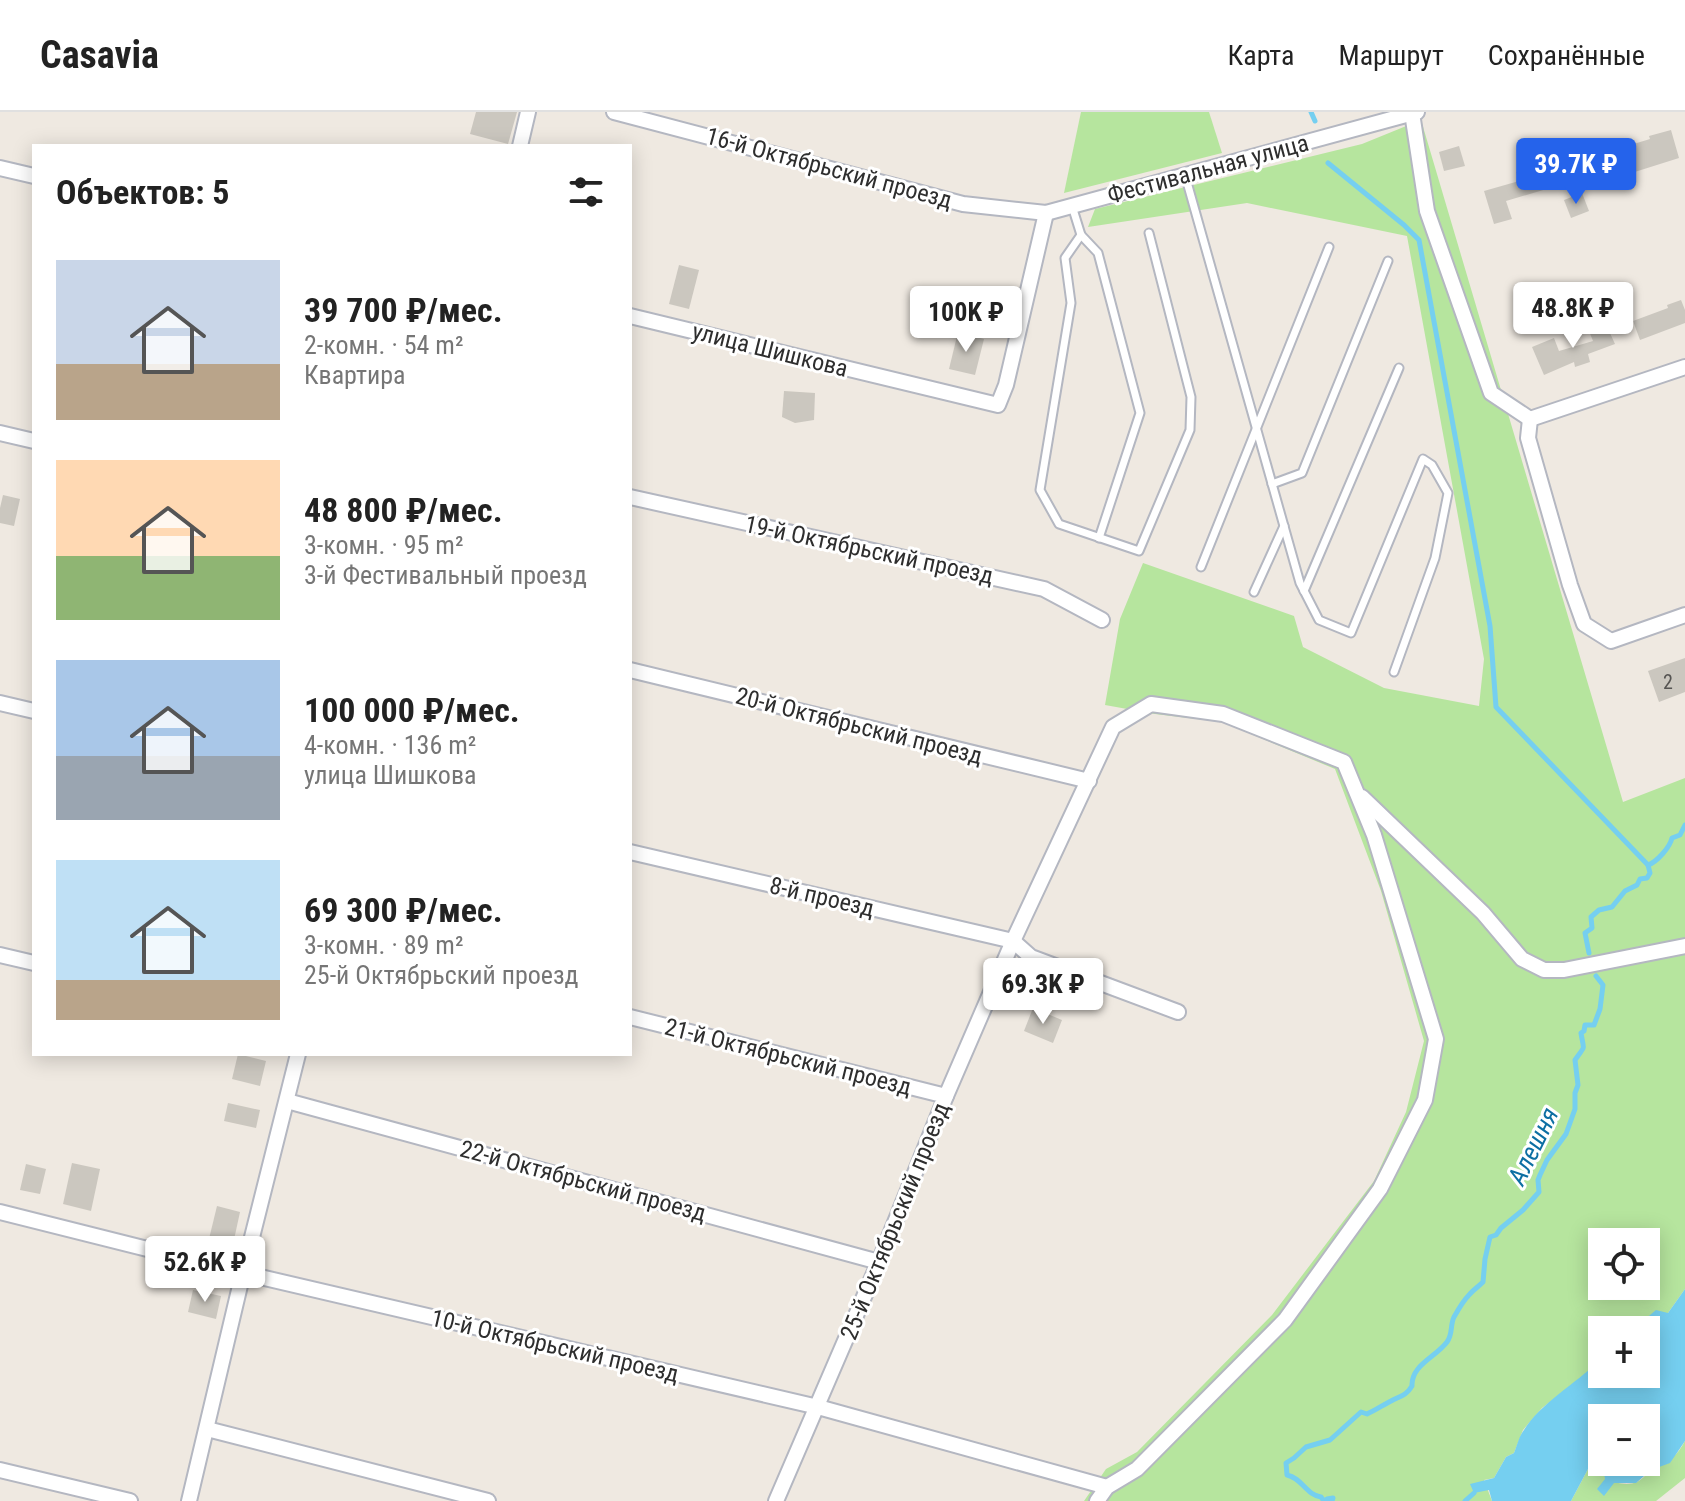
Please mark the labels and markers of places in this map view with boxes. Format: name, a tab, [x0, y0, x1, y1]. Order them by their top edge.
pin: 39.7K ₽	[1502, 138, 1650, 206]
pin: 48.8K ₽	[1499, 282, 1647, 350]
pin: 100K ₽	[901, 286, 1031, 354]
pin: 69.3K ₽	[969, 958, 1117, 1026]
pin: 52.6K ₽	[131, 1236, 279, 1304]

